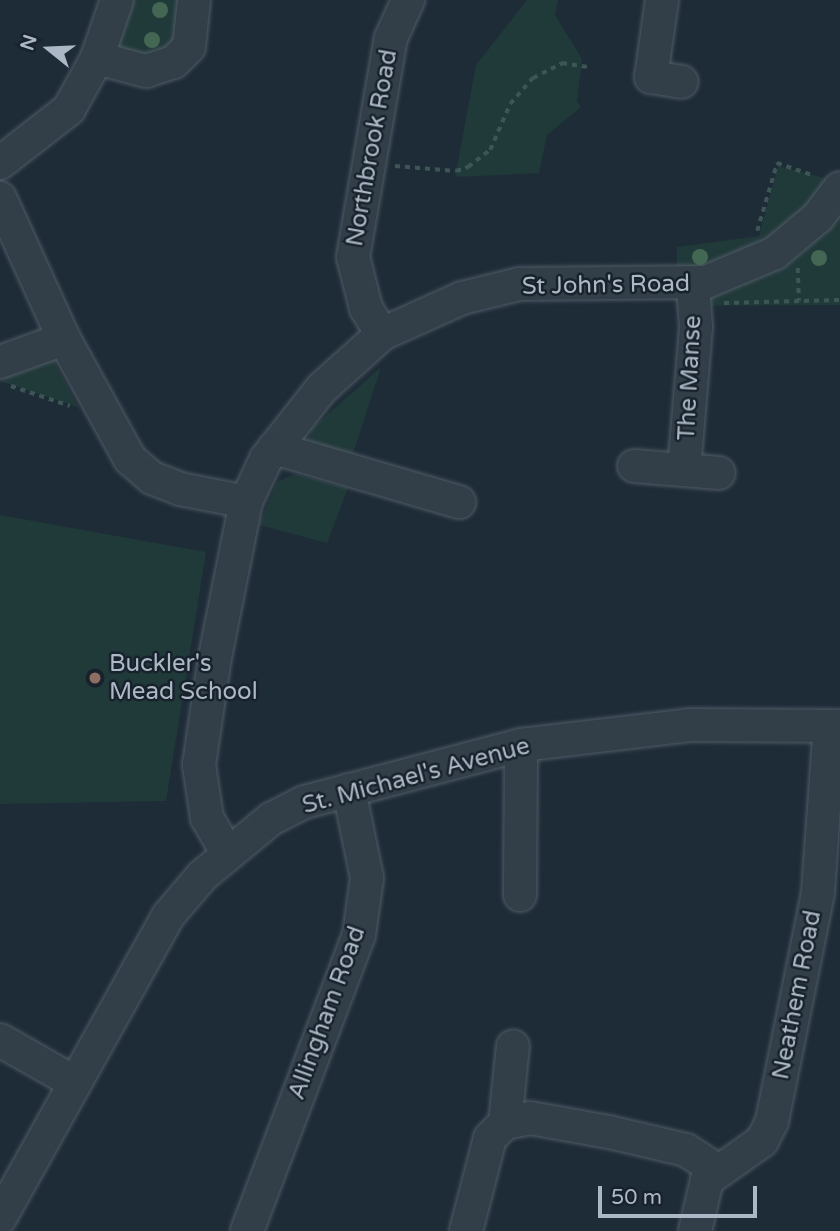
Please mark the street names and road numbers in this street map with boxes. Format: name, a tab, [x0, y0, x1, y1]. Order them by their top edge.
street label: Northbrook Road	[341, 47, 403, 249]
street label: St John's Road	[522, 269, 690, 301]
street label: The Manse	[672, 315, 708, 441]
street label: St. Michael's Avenue	[299, 732, 533, 820]
street label: Neathem Road	[766, 908, 828, 1082]
street label: Allingham Road	[282, 922, 372, 1104]

